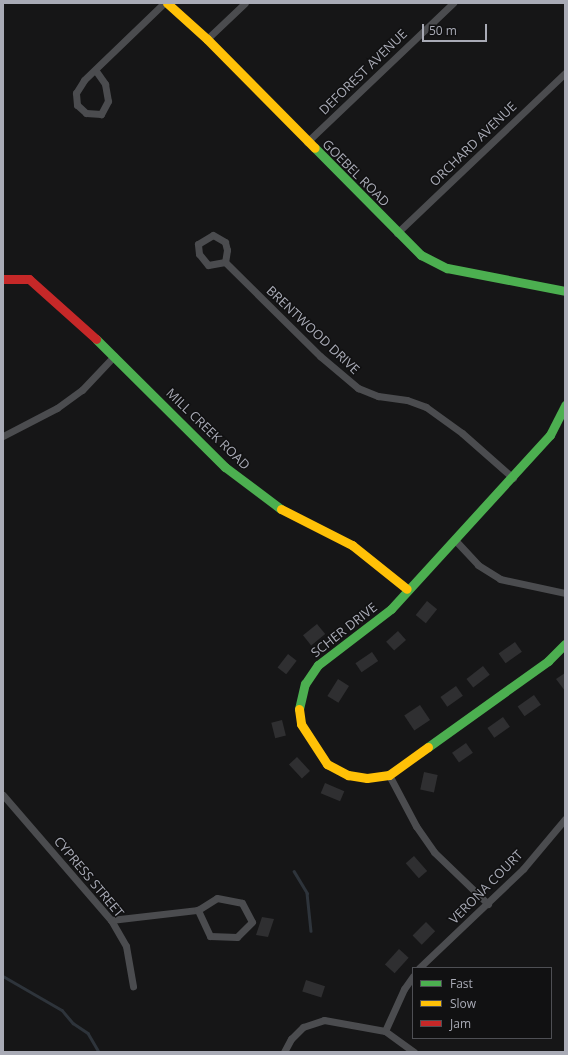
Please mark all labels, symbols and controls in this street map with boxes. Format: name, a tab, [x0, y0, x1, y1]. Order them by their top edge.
scale bar	[424, 16, 489, 42]
text: 50 m	[429, 22, 457, 39]
street label: DEFOREST AVENUE	[316, 26, 410, 118]
street label: ORCHARD AVENUE	[426, 99, 520, 189]
street label: GOEBEL ROAD	[319, 136, 393, 210]
street label: BRENTWOOD DRIVE	[263, 283, 363, 377]
street label: MILL CREEK ROAD	[163, 385, 253, 473]
street label: SCHER DRIVE	[308, 599, 380, 661]
street label: CYPRESS STREET	[51, 834, 127, 920]
street label: VERONA COURT	[446, 847, 526, 927]
legend	[412, 967, 552, 1039]
text: Fast	[450, 975, 473, 992]
text: Slow	[450, 995, 476, 1012]
text: Jam	[450, 1015, 471, 1032]

